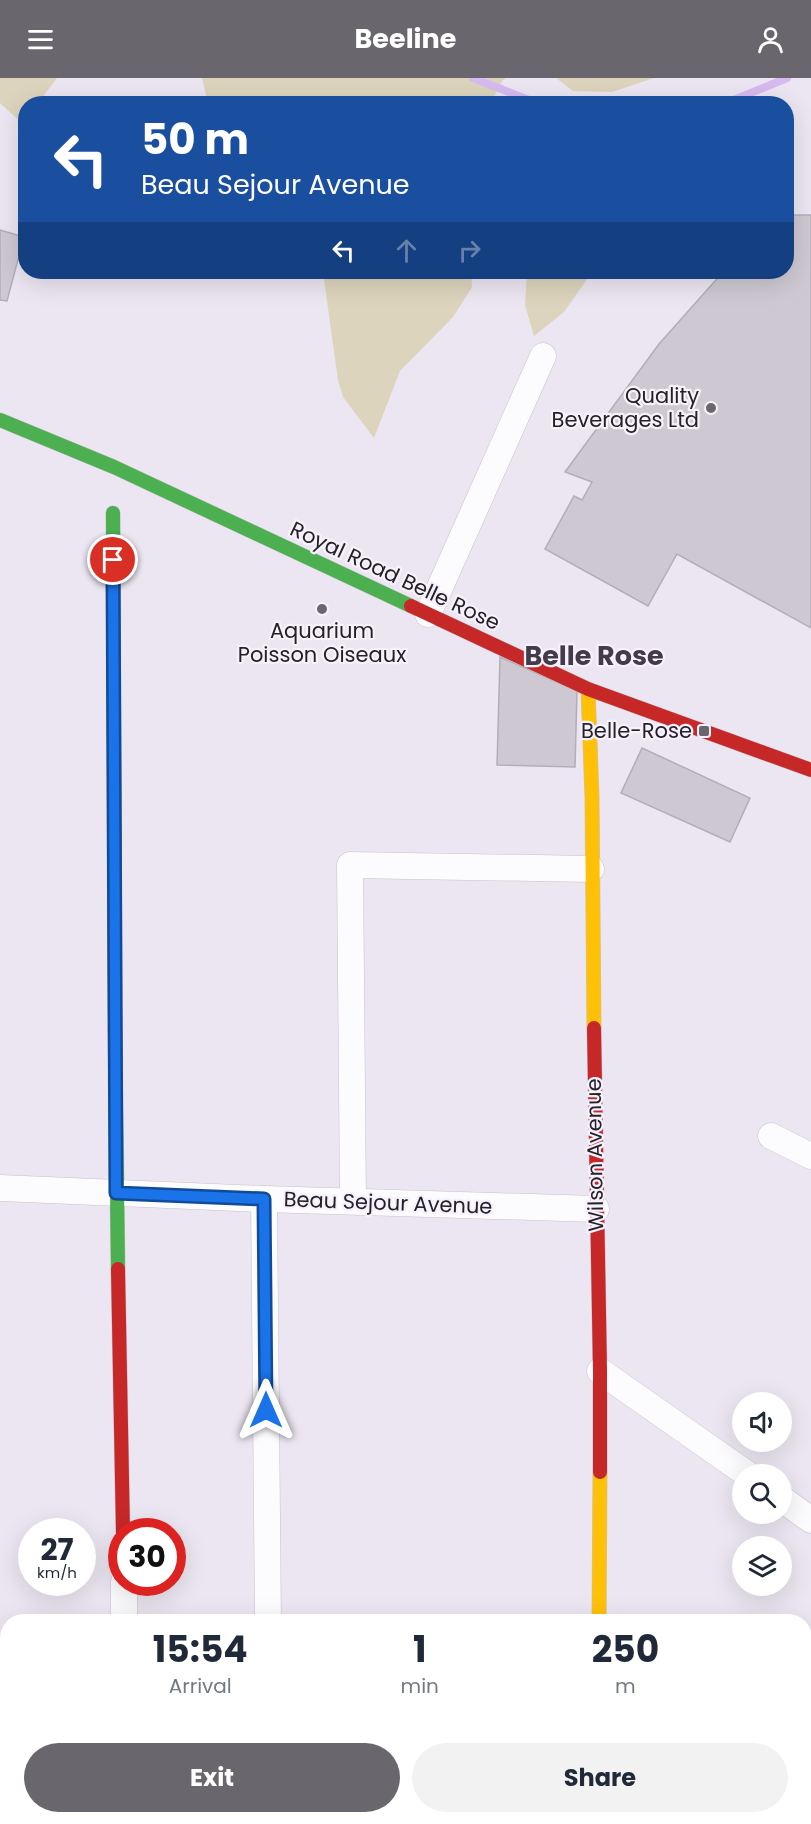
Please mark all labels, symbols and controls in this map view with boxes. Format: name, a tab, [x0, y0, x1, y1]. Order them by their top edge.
text: Beeline	[355, 20, 456, 57]
icon: menu	[24, 23, 57, 56]
icon: person	[754, 23, 787, 56]
text: 50 m	[141, 110, 249, 169]
icon: left	[42, 120, 120, 198]
text: Beau Sejour Avenue	[141, 166, 410, 203]
icon: left	[327, 234, 360, 267]
icon: ahead	[390, 234, 423, 267]
icon: right	[453, 234, 486, 267]
place label: Quality Beverages Ltd	[552, 381, 699, 434]
marker: Quality Beverages Ltd	[704, 401, 718, 415]
street label: Royal Road Belle Rose	[286, 514, 505, 637]
pin	[87, 534, 138, 585]
icon: arrive	[96, 543, 129, 576]
marker: Aquarium Poisson Oiseaux	[315, 602, 329, 616]
place label: Aquarium Poisson Oiseaux	[238, 616, 406, 669]
district label: Belle Rose	[524, 637, 664, 674]
place label: Belle-Rose	[581, 716, 692, 745]
marker: Belle-Rose	[697, 724, 711, 738]
street label: Wilson Avenue	[579, 1078, 610, 1232]
street label: Beau Sejour Avenue	[283, 1184, 493, 1221]
position arrow	[234, 1378, 298, 1442]
map controls	[732, 1392, 792, 1596]
button: sound	[732, 1392, 792, 1452]
button: search	[732, 1464, 792, 1524]
speed limit sign: 30	[108, 1518, 186, 1596]
text: 27	[40, 1528, 74, 1571]
button: layers	[732, 1536, 792, 1596]
text: km/h	[37, 1562, 77, 1583]
text: 15:54	[153, 1624, 248, 1675]
text: 1	[413, 1624, 427, 1675]
text: 250	[592, 1624, 659, 1675]
text: Arrival	[169, 1672, 232, 1700]
text: min	[401, 1672, 439, 1700]
text: m	[615, 1672, 636, 1700]
button: Exit	[24, 1743, 400, 1812]
button: Share	[412, 1743, 788, 1812]

